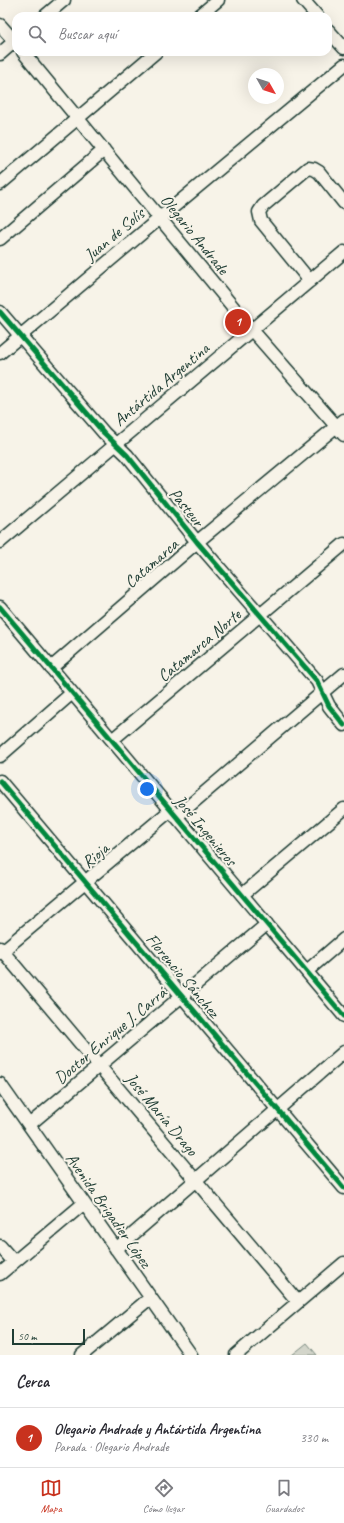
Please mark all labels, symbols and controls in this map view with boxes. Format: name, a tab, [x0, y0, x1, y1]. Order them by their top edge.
search box	[12, 12, 332, 56]
icon: search	[26, 23, 48, 45]
text: Buscar aquí	[58, 25, 117, 44]
north arrow	[248, 68, 284, 104]
street label: Olegario Andrade	[156, 190, 234, 280]
street label: Juan de Solís	[79, 202, 150, 266]
pin: 1	[225, 307, 251, 337]
street label: Antártida Argentina	[109, 337, 214, 431]
street label: Pasteur	[165, 484, 210, 532]
street label: Catamarca	[120, 533, 184, 593]
street label: Catamarca Norte	[153, 603, 246, 686]
your location	[137, 779, 157, 799]
street label: José Ingenieros	[169, 790, 242, 871]
street label: Rioja	[78, 837, 115, 873]
street label: Florencio Sánchez	[141, 929, 225, 1023]
street label: Doctor Enrique J. Carrá	[50, 981, 172, 1088]
street label: José María Drago	[120, 1068, 203, 1161]
street label: Avenida Brigadier López	[61, 1149, 157, 1273]
scale bar	[12, 1327, 85, 1346]
text: 50 m	[18, 1329, 37, 1343]
text: Cerca	[16, 1371, 49, 1392]
text: Olegario Andrade y Antártida Argentina	[54, 1420, 260, 1439]
text: 1	[26, 1430, 32, 1446]
text: 330 m	[300, 1430, 328, 1446]
text: Parada · Olegario Andrade	[54, 1439, 169, 1455]
tab: Mapa	[40, 1477, 62, 1515]
tab: Cómo llegar	[143, 1477, 185, 1515]
tab: Guardados	[265, 1477, 304, 1515]

